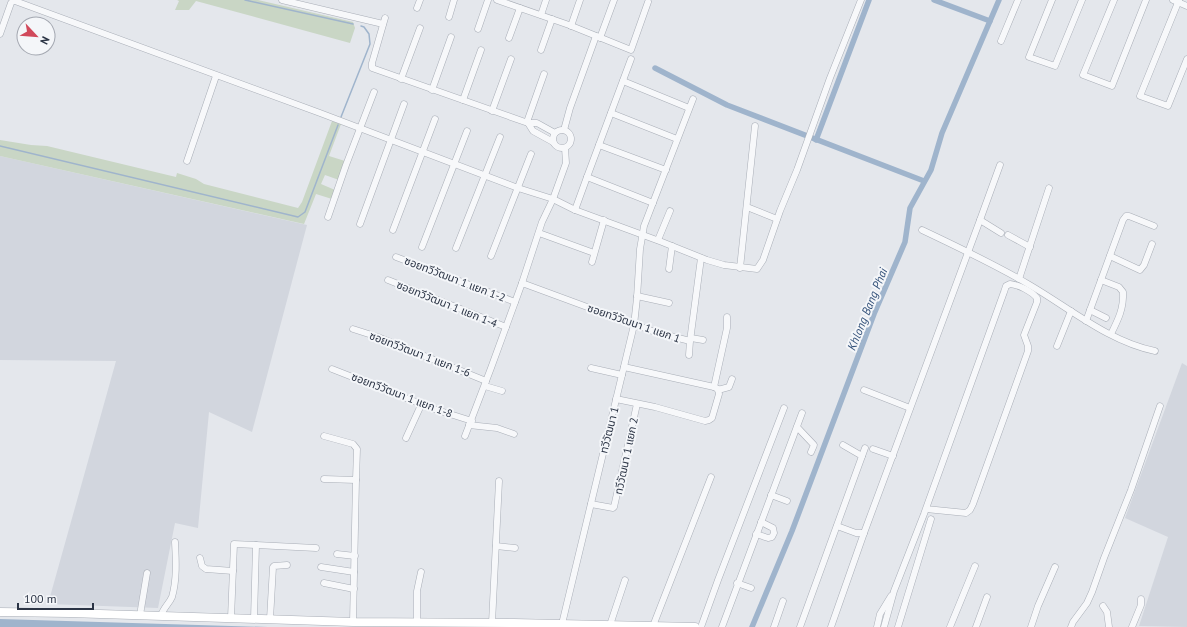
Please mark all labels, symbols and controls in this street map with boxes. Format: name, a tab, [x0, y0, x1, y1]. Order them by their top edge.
north arrow	[16, 16, 56, 56]
text: N	[37, 34, 53, 47]
street label: ซอยทวีวัฒนา 1 แยก 1-2	[402, 253, 508, 305]
water label: Khlong Bang Phai	[844, 265, 891, 352]
street label: ซอยทวีวัฒนา 1 แยก 1-4	[395, 277, 499, 331]
street label: ซอยทวีวัฒนา 1 แยก 1	[586, 301, 682, 345]
street label: ซอยทวีวัฒนา 1 แยก 1-6	[367, 328, 473, 380]
street label: ซอยทวีวัฒนา 1 แยก 1-8	[349, 369, 455, 421]
street label: ทวีวัฒนา 1	[596, 405, 622, 455]
street label: ทวีวัฒนา 1 แยก 2	[611, 416, 641, 496]
scale bar	[18, 585, 93, 611]
text: 100 m	[24, 591, 57, 606]

